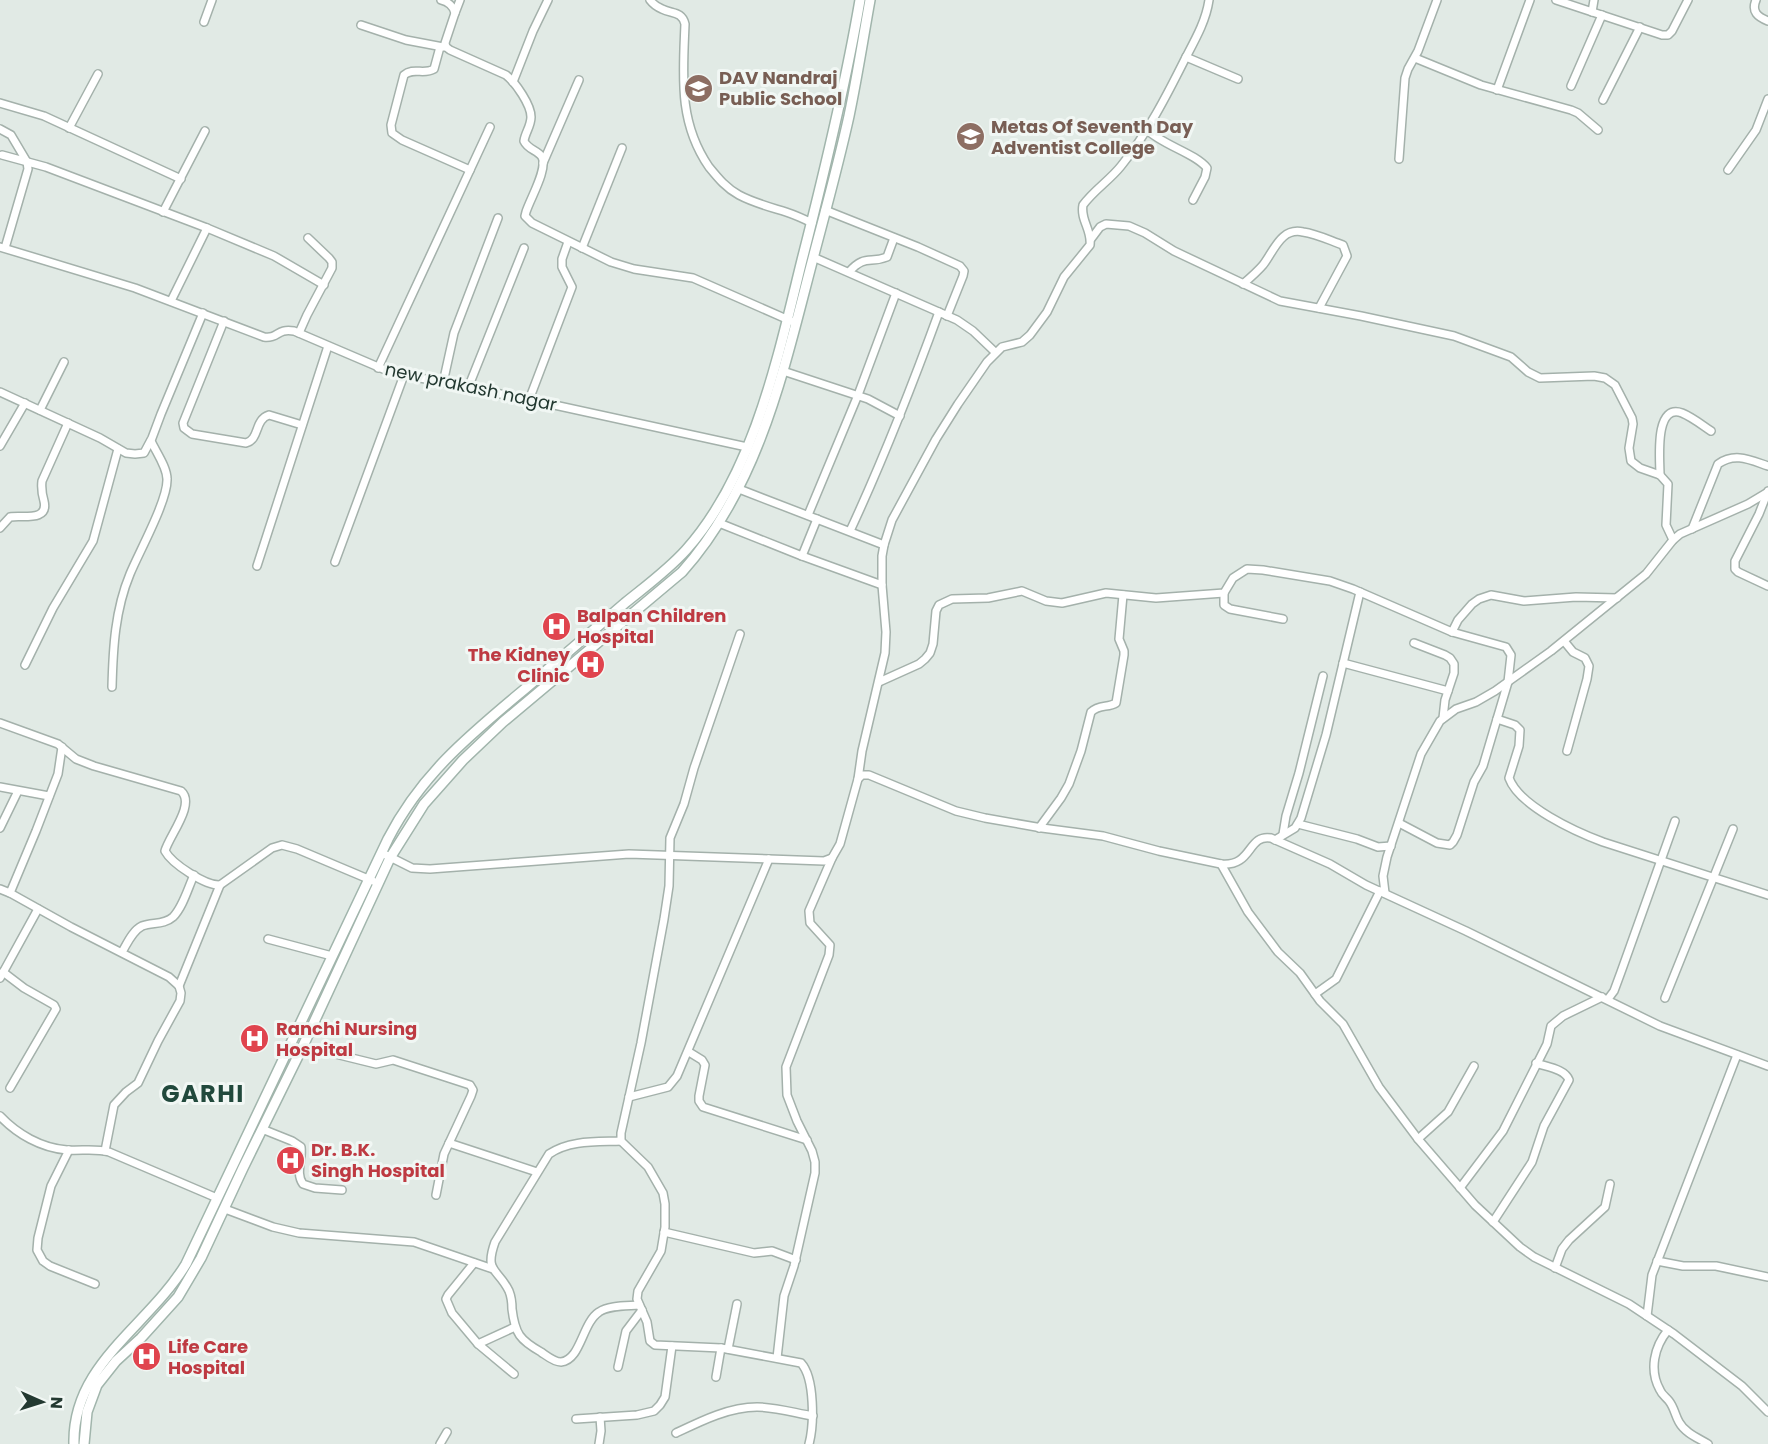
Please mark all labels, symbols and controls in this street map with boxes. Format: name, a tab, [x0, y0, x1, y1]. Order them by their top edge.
place label: DAV Nandraj Public School	[719, 65, 842, 111]
school or university icon: DAV Nandraj Public School	[682, 72, 714, 104]
place label: Metas Of Seventh Day Adventist College	[991, 114, 1194, 160]
school or university icon: Metas Of Seventh Day Adventist College	[954, 121, 986, 153]
street label: new prakash nagar	[383, 356, 560, 417]
place label: Balpan Children Hospital	[577, 603, 726, 649]
hospital icon: Balpan Children Hospital	[540, 610, 572, 642]
place label: The Kidney Clinic	[468, 642, 571, 688]
hospital icon: The Kidney Clinic	[575, 649, 607, 681]
place label: Ranchi Nursing Hospital	[276, 1016, 417, 1062]
hospital icon: Ranchi Nursing Hospital	[239, 1023, 271, 1055]
district label: GARHI	[161, 1077, 245, 1110]
place label: Dr. B.K. Singh Hospital	[311, 1137, 445, 1183]
hospital icon: Dr. B.K. Singh Hospital	[274, 1144, 306, 1176]
place label: Life Care Hospital	[168, 1334, 248, 1380]
hospital icon: Life Care Hospital	[131, 1341, 163, 1373]
north arrow	[12, 1372, 72, 1432]
text: N	[45, 1396, 68, 1409]

